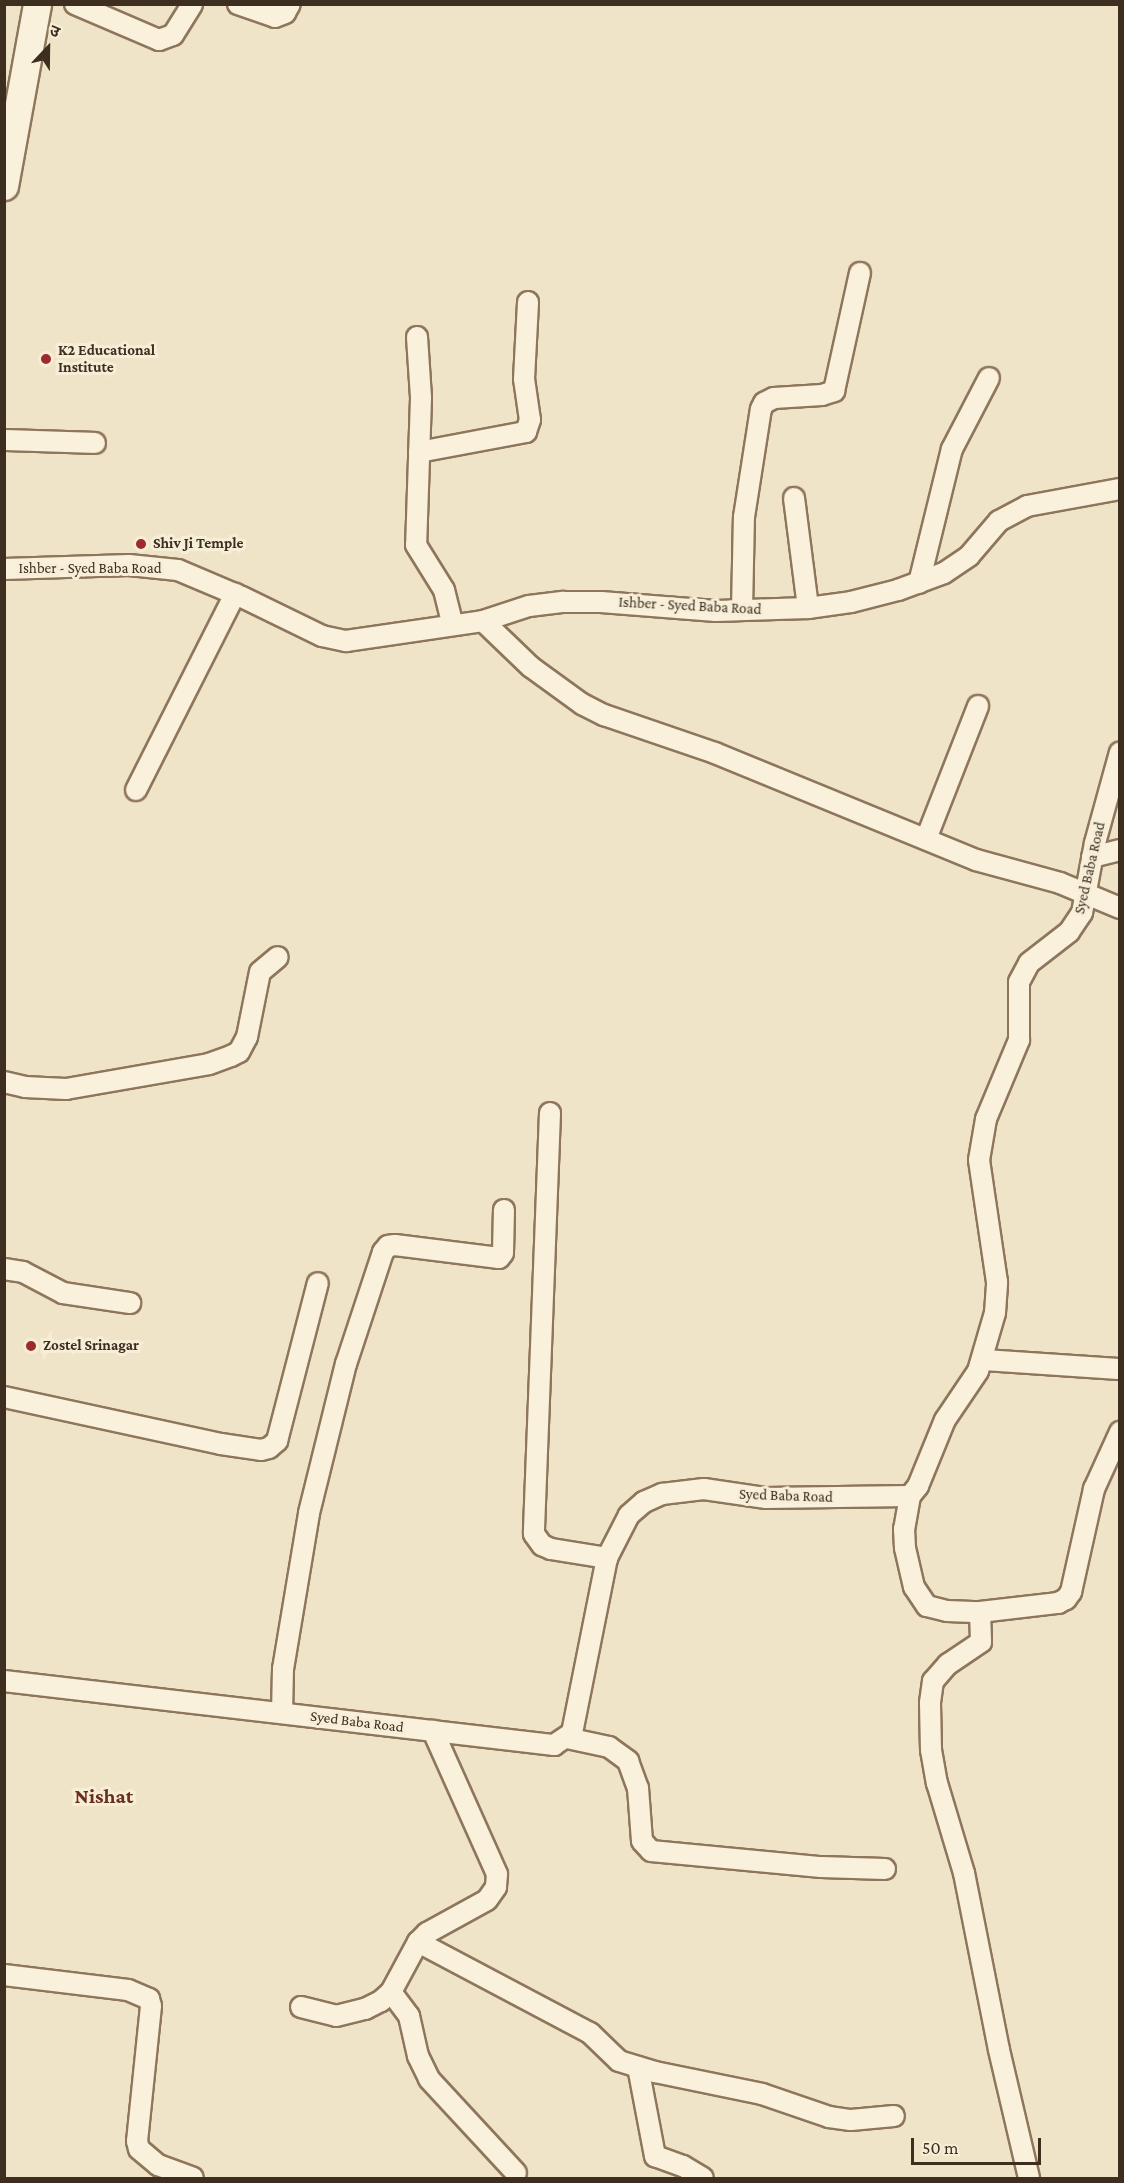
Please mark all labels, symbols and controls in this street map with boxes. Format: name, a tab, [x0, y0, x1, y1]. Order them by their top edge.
north arrow	[18, 18, 78, 78]
text: उ	[47, 21, 62, 40]
place label: K2 Educational Institute	[58, 341, 155, 376]
marker: K2 Educational Institute	[39, 352, 53, 366]
place label: Shiv Ji Temple	[153, 535, 244, 553]
marker: Shiv Ji Temple	[134, 537, 148, 551]
street label: Ishber - Syed Baba Road	[18, 560, 162, 578]
street label: Ishber - Syed Baba Road	[618, 593, 762, 619]
street label: Syed Baba Road	[1071, 820, 1109, 916]
place label: Zostel Srinagar	[43, 1337, 139, 1355]
marker: Zostel Srinagar	[24, 1339, 38, 1353]
street label: Syed Baba Road	[739, 1485, 833, 1507]
street label: Syed Baba Road	[309, 1707, 405, 1737]
district label: Nishat	[75, 1783, 133, 1809]
scale bar	[914, 2126, 1044, 2164]
text: 50 m	[922, 2138, 959, 2158]

